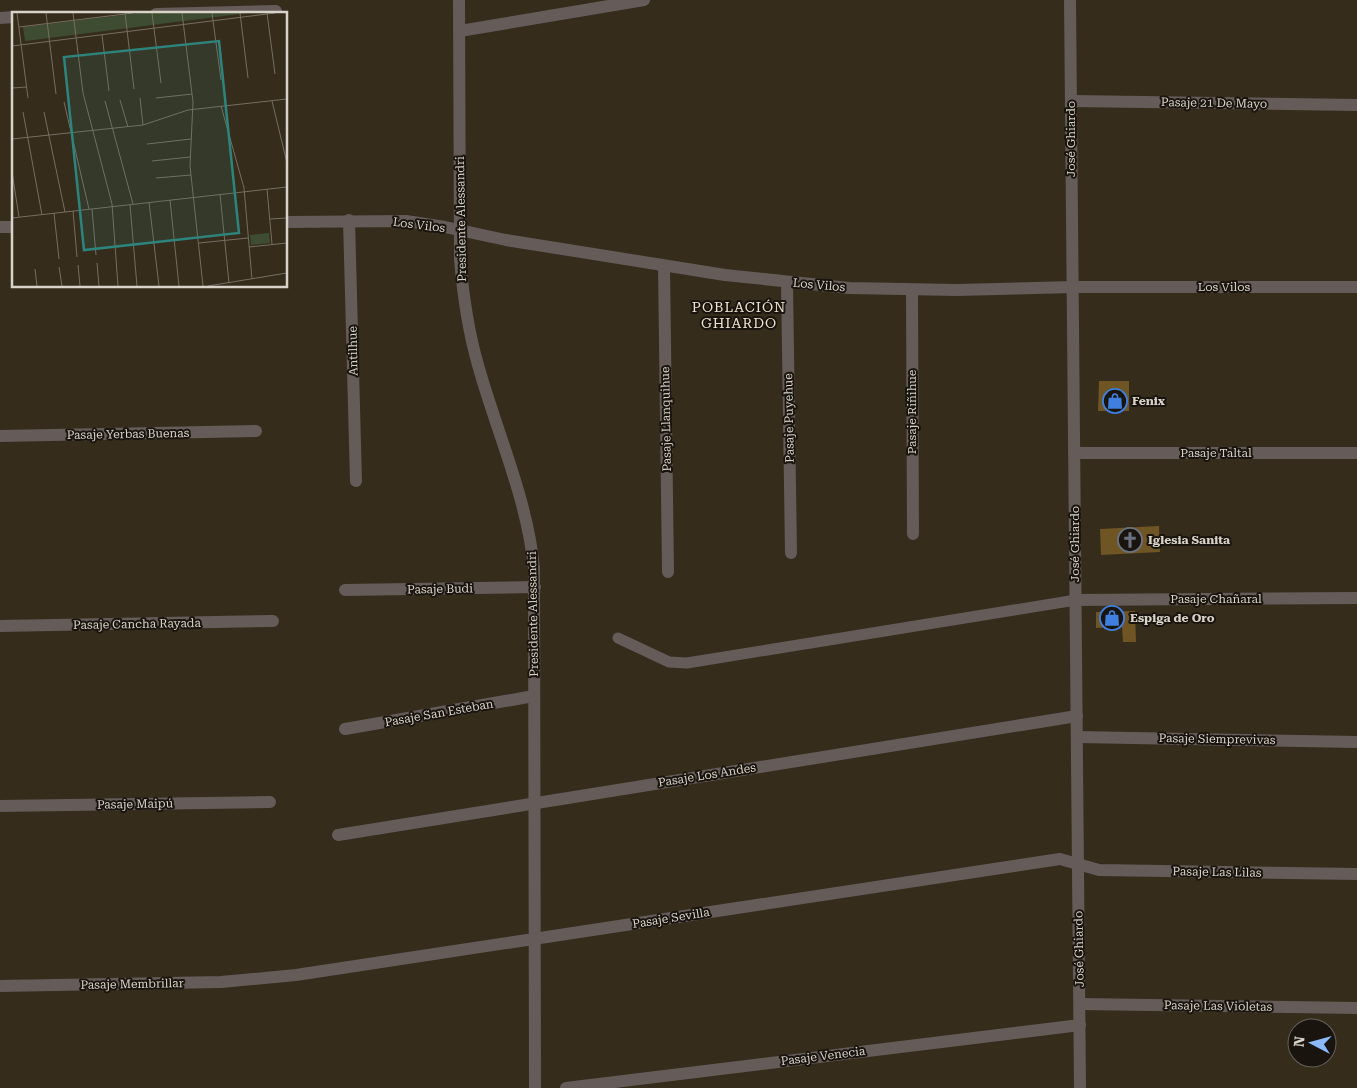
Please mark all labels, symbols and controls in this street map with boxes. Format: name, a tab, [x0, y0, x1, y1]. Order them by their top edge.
inset map	[12, 12, 288, 288]
street label: Pasaje 21 De Mayo	[1161, 95, 1267, 111]
street label: José Ghiardo	[1064, 101, 1078, 177]
street label: Presidente Alessandri	[453, 156, 469, 282]
street label: Los Vilos	[392, 215, 446, 235]
street label: Los Vilos	[792, 276, 846, 294]
street label: Los Vilos	[1198, 280, 1251, 294]
district label: POBLACIÓN GHIARDO	[692, 299, 786, 331]
street label: Antilhue	[346, 326, 360, 376]
street label: Pasaje Llanquihue	[658, 366, 674, 472]
street label: Pasaje Riñihue	[905, 369, 919, 454]
street label: Pasaje Puyehue	[781, 373, 797, 463]
shop icon: Fenix	[1102, 388, 1128, 414]
place label: Fenix	[1132, 394, 1165, 408]
street label: Pasaje Yerbas Buenas	[66, 426, 190, 442]
street label: Pasaje Taltal	[1180, 446, 1252, 460]
street label: José Ghiardo	[1068, 506, 1082, 582]
church icon: Iglesia Sanita	[1117, 527, 1143, 553]
place label: Iglesia Sanita	[1148, 533, 1230, 547]
street label: Presidente Alessandri	[525, 551, 541, 677]
street label: Pasaje Budi	[407, 581, 473, 597]
street label: Pasaje Chañaral	[1170, 592, 1262, 606]
shop icon: Espiga de Oro	[1099, 605, 1125, 631]
place label: Espiga de Oro	[1130, 611, 1215, 625]
street label: Pasaje Cancha Rayada	[73, 616, 202, 632]
street label: Pasaje San Esteban	[383, 696, 495, 729]
street label: Pasaje Siemprevivas	[1158, 731, 1276, 747]
street label: Pasaje Los Andes	[657, 760, 757, 790]
street label: Pasaje Maipú	[97, 796, 174, 812]
street label: Pasaje Las Lilas	[1172, 864, 1262, 880]
street label: Pasaje Sevilla	[631, 905, 711, 931]
street label: José Ghiardo	[1071, 911, 1087, 987]
street label: Pasaje Membrillar	[80, 976, 184, 992]
street label: Pasaje Las Violetas	[1164, 998, 1273, 1014]
north arrow	[1287, 1018, 1337, 1068]
text: N	[1291, 1035, 1308, 1048]
street label: Pasaje Venecia	[780, 1044, 867, 1068]

